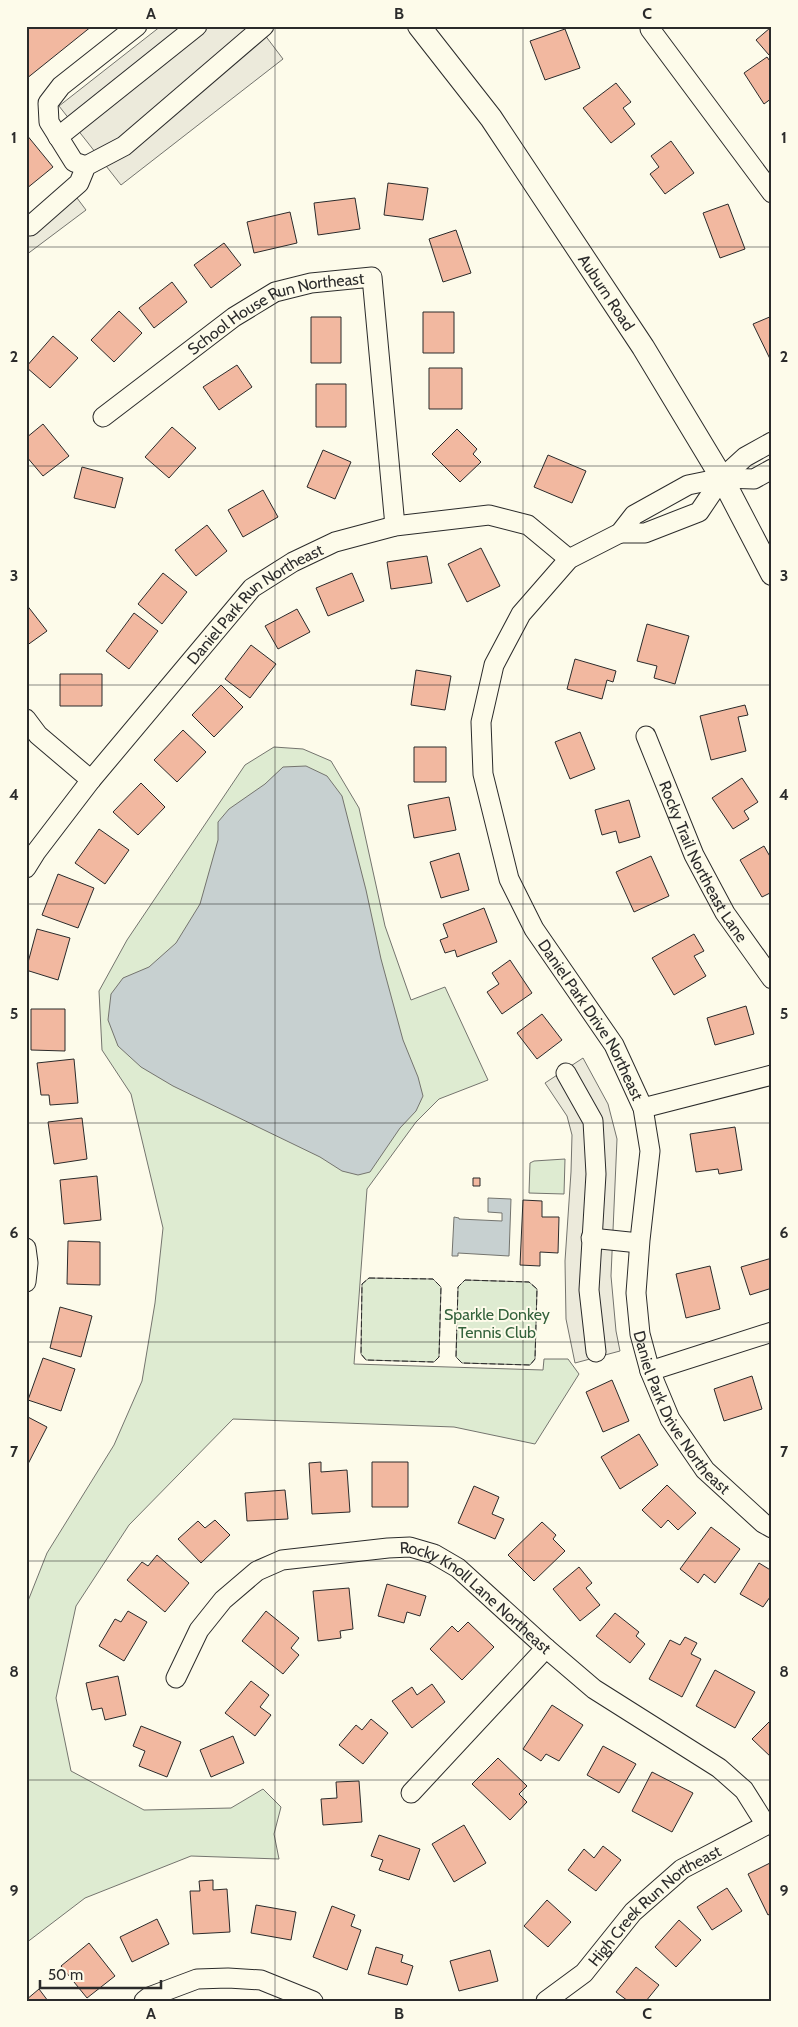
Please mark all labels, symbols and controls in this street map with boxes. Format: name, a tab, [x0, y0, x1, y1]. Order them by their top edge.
text: A	[146, 4, 156, 23]
text: B	[394, 4, 404, 23]
text: C	[642, 4, 652, 23]
text: 1	[11, 128, 17, 147]
text: 1	[781, 128, 787, 147]
street label: Auburn Road	[575, 250, 639, 334]
street label: School House Run Northeast	[184, 268, 366, 359]
text: 2	[10, 347, 18, 366]
text: 2	[780, 347, 788, 366]
street label: Daniel Park Run Northeast	[183, 539, 326, 668]
text: 3	[10, 566, 18, 585]
text: 3	[780, 566, 788, 585]
street label: Rocky Trail Northeast Lane	[655, 778, 752, 945]
text: 4	[9, 785, 19, 804]
text: 4	[779, 785, 789, 804]
street label: Daniel Park Drive Northeast	[534, 936, 648, 1104]
text: 5	[10, 1004, 18, 1023]
text: 5	[780, 1004, 788, 1023]
text: 6	[10, 1223, 19, 1242]
text: 6	[780, 1223, 789, 1242]
park label: Sparkle Donkey Tennis Club	[444, 1305, 550, 1342]
street label: Daniel Park Drive Northeast	[630, 1328, 735, 1498]
text: 7	[10, 1442, 19, 1461]
text: 7	[780, 1442, 789, 1461]
street label: Rocky Knoll Lane Northeast	[399, 1538, 556, 1658]
text: 8	[9, 1662, 19, 1681]
text: 8	[779, 1662, 789, 1681]
street label: High Creek Run Northeast	[584, 1841, 724, 1970]
text: 9	[10, 1881, 19, 1900]
text: 9	[780, 1881, 789, 1900]
scale bar	[40, 1957, 161, 1989]
text: 50 m	[48, 1966, 83, 1984]
text: A	[146, 2004, 156, 2023]
text: B	[394, 2004, 404, 2023]
text: C	[642, 2004, 652, 2023]

